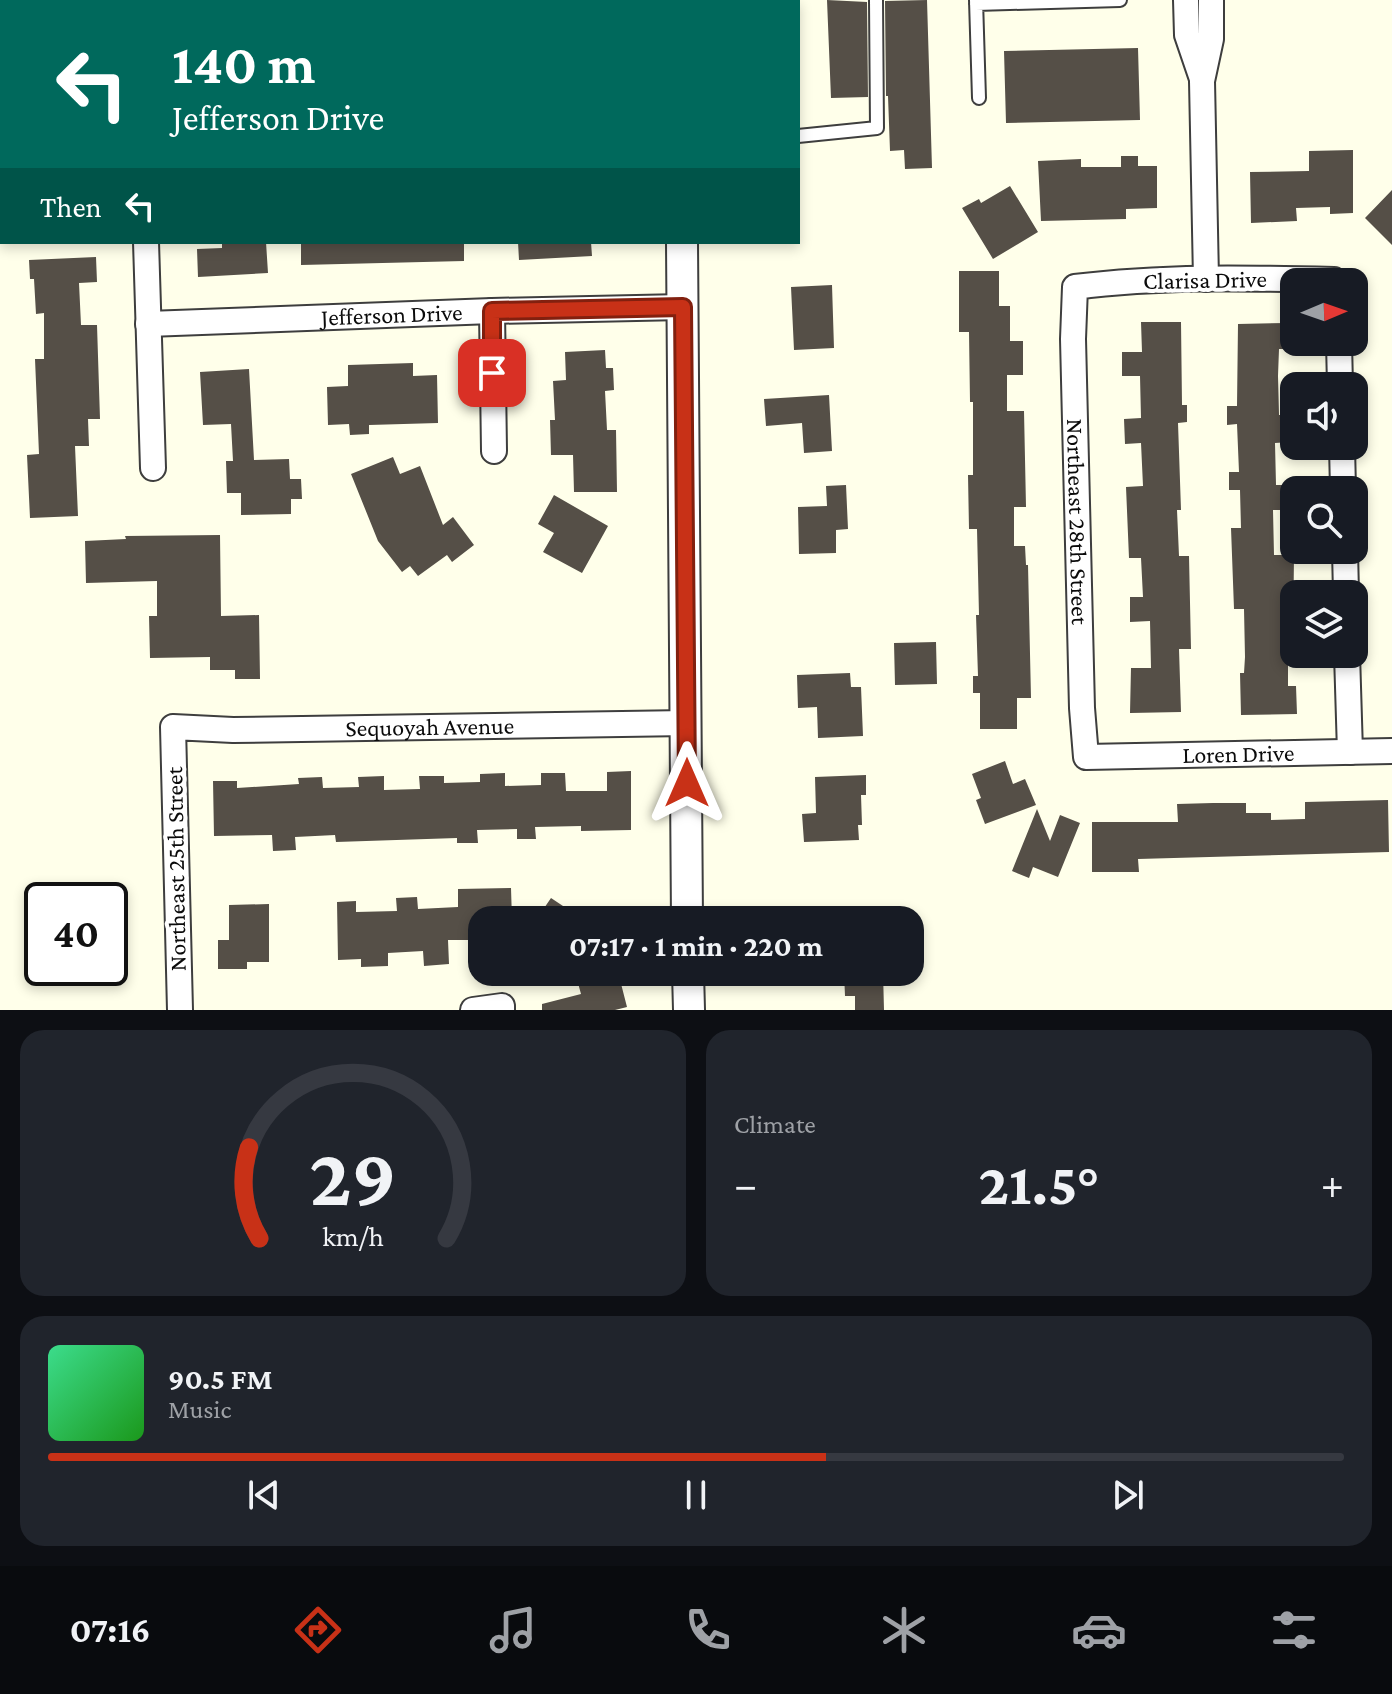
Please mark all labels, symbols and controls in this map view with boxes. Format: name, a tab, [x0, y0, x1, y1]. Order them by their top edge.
icon: left	[40, 32, 144, 136]
text: 140 m	[172, 33, 315, 95]
text: Jefferson Drive	[172, 98, 384, 138]
icon: left	[118, 184, 162, 228]
text: Then	[40, 190, 102, 223]
street label: Clarisa Drive	[1143, 265, 1267, 294]
north arrow	[1280, 268, 1368, 356]
map controls	[1280, 268, 1368, 668]
street label: Jefferson Drive	[319, 298, 463, 331]
pin	[458, 339, 526, 407]
icon: arrive	[470, 351, 514, 395]
button: sound	[1280, 372, 1368, 460]
street label: Northeast 28th Street	[1062, 418, 1094, 626]
button: search	[1280, 476, 1368, 564]
button: layers	[1280, 580, 1368, 668]
street label: Sequoyah Avenue	[345, 712, 514, 741]
street label: Loren Drive	[1182, 739, 1295, 768]
position arrow	[645, 741, 729, 825]
street label: Northeast 25th Street	[160, 765, 191, 972]
speed limit sign: 40	[24, 882, 128, 986]
text: 07:17 · 1 min · 220 m	[569, 929, 823, 962]
text: Climate	[734, 1110, 816, 1139]
text: 29	[309, 1130, 397, 1223]
text: 21.5°	[978, 1150, 1100, 1217]
text: −	[734, 1160, 757, 1208]
text: +	[1321, 1160, 1344, 1208]
text: km/h	[322, 1220, 384, 1252]
text: 90.5 FM	[168, 1362, 273, 1395]
text: Music	[168, 1395, 231, 1424]
icon: previous	[242, 1473, 286, 1517]
icon: pause	[674, 1473, 718, 1517]
icon: next	[1106, 1473, 1150, 1517]
icon: directions	[290, 1602, 346, 1658]
icon: music	[485, 1602, 541, 1658]
icon: phone	[680, 1602, 736, 1658]
icon: climate	[876, 1602, 932, 1658]
icon: car	[1071, 1602, 1127, 1658]
icon: filters	[1266, 1602, 1322, 1658]
text: 07:16	[70, 1610, 151, 1650]

